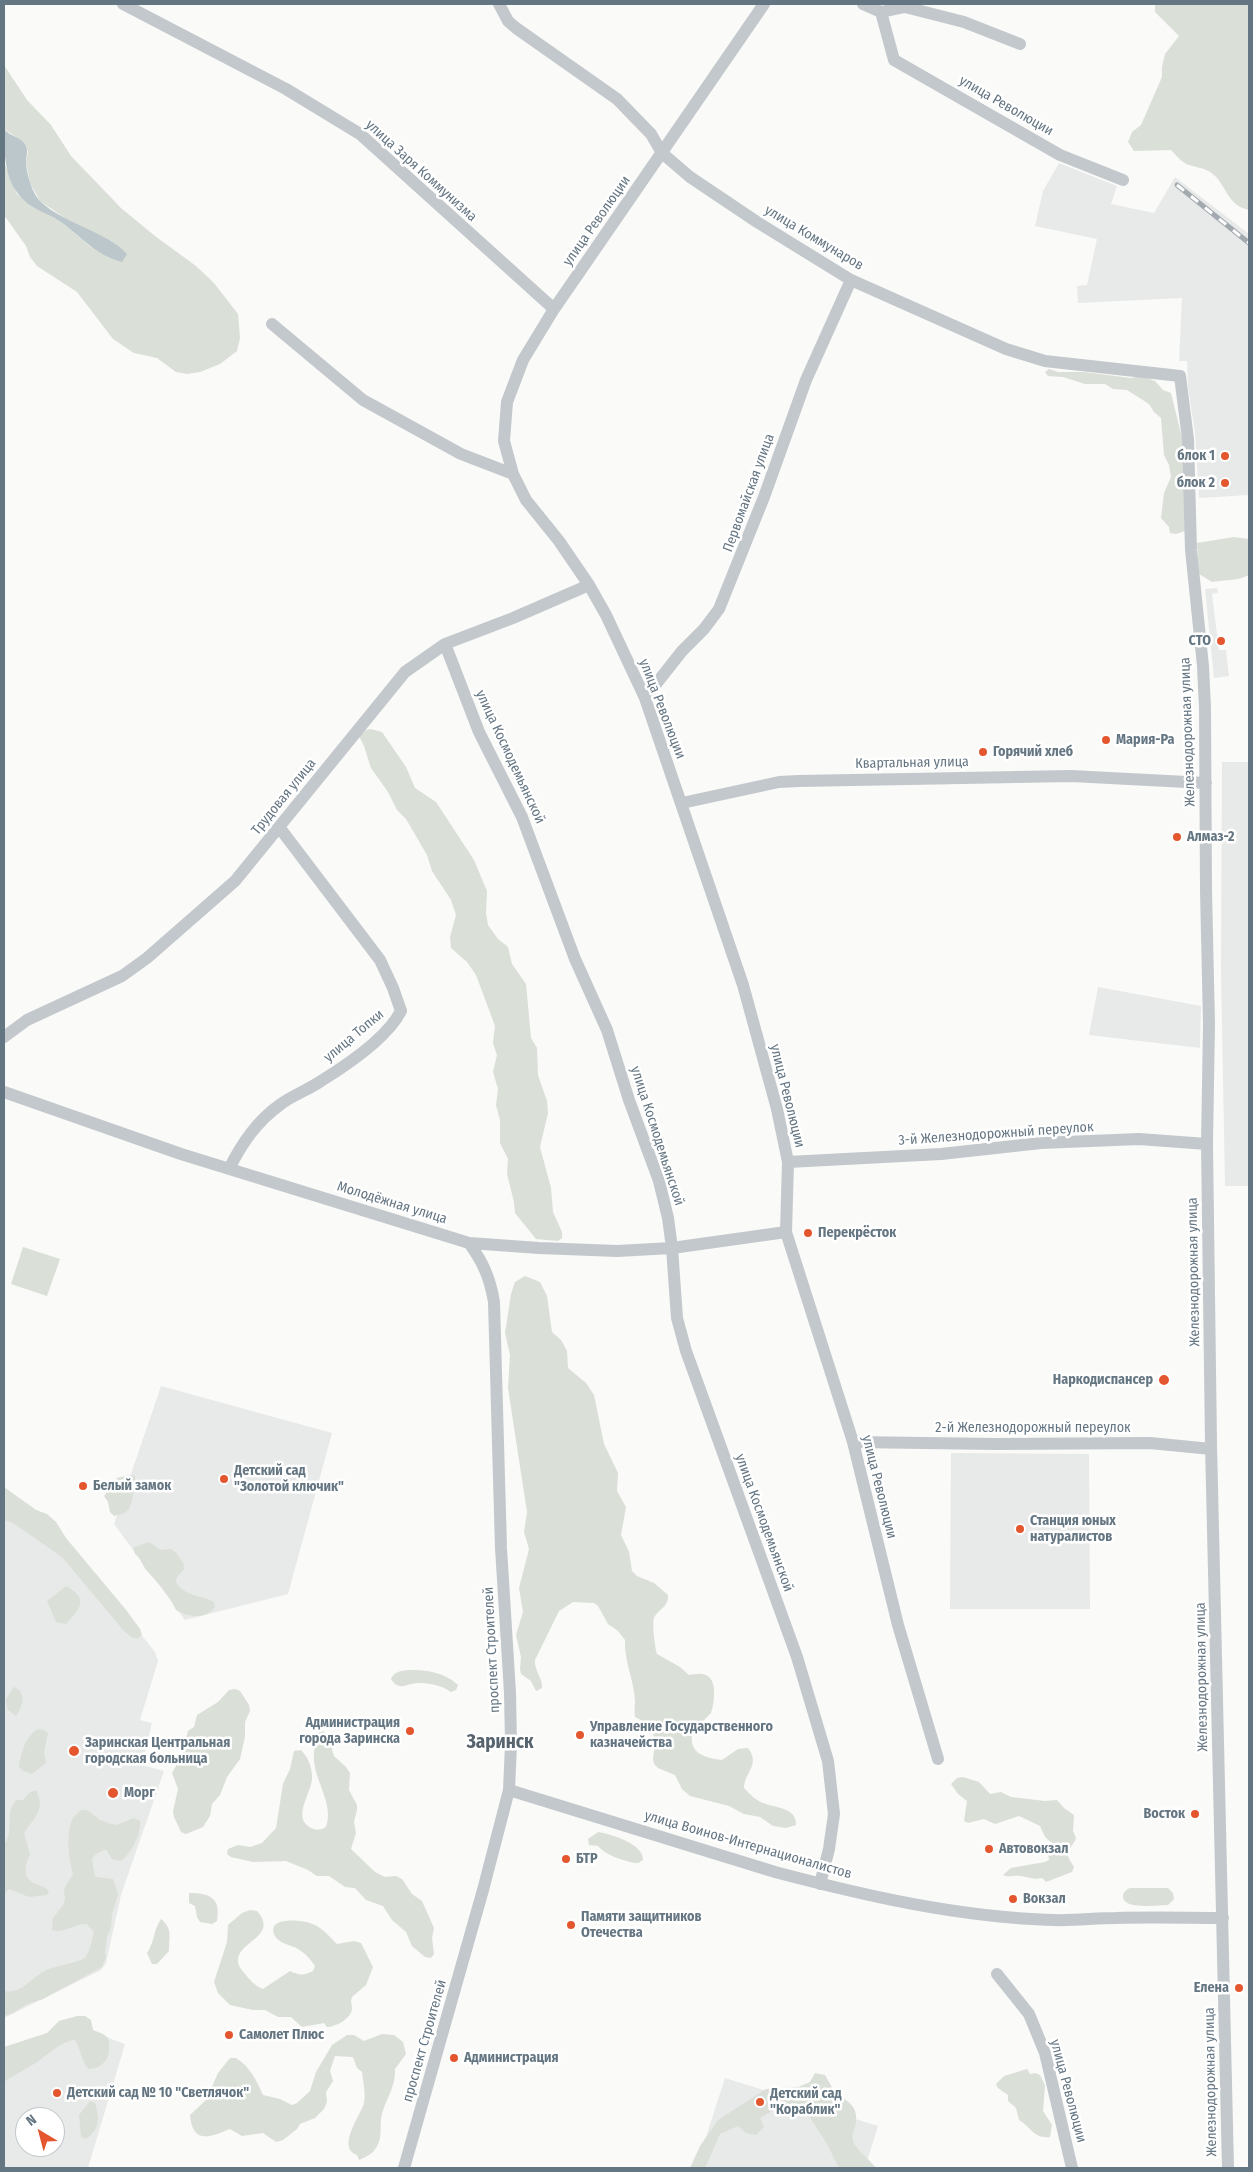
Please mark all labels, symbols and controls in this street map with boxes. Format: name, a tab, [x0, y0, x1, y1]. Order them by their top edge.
street label: улица Революции	[956, 72, 1056, 140]
street label: улица Заря Коммунизма	[362, 117, 480, 225]
street label: улица Революции	[560, 173, 634, 269]
street label: улица Коммунаров	[762, 202, 866, 274]
street label: Первомайская улица	[720, 432, 778, 554]
place label: блок 1	[1177, 448, 1215, 464]
marker: блок 1	[1219, 450, 1231, 462]
place label: блок 2	[1177, 475, 1215, 491]
marker: блок 2	[1219, 477, 1231, 489]
place label: СТО	[1189, 633, 1211, 649]
marker: СТО	[1215, 635, 1227, 647]
street label: улица Революции	[635, 657, 689, 761]
street label: Железнодорожная улица	[1177, 657, 1199, 807]
street label: улица Космодемьянской	[472, 688, 548, 826]
place label: Мария-Ра	[1116, 732, 1174, 748]
marker: Мария-Ра	[1100, 734, 1112, 746]
place label: Горячий хлеб	[993, 744, 1073, 760]
marker: Горячий хлеб	[977, 746, 989, 758]
street label: Квартальная улица	[855, 754, 969, 772]
street label: Трудовая улица	[248, 755, 320, 839]
place label: Алмаз-2	[1187, 829, 1235, 845]
marker: Алмаз-2	[1171, 831, 1183, 843]
street label: улица Топки	[321, 1006, 387, 1066]
street label: улица Революции	[766, 1043, 808, 1149]
street label: улица Космодемьянской	[627, 1064, 687, 1208]
street label: 3-й Железнодорожный переулок	[898, 1119, 1094, 1149]
street label: Молодёжная улица	[335, 1178, 449, 1228]
street label: Железнодорожная улица	[1184, 1197, 1204, 1347]
place label: Перекрёсток	[818, 1225, 896, 1241]
marker: Перекрёсток	[802, 1227, 814, 1239]
place label: Наркодиспансер	[1053, 1372, 1153, 1388]
marker: Наркодиспансер	[1157, 1373, 1171, 1387]
street label: 2-й Железнодорожный переулок	[935, 1420, 1131, 1436]
street label: улица Революции	[858, 1434, 900, 1540]
street label: улица Космодемьянской	[731, 1452, 797, 1594]
place label: Детский сад "Золотой ключик"	[234, 1463, 344, 1495]
marker: Детский сад "Золотой ключик"	[218, 1473, 230, 1485]
place label: Белый замок	[93, 1478, 171, 1494]
marker: Белый замок	[77, 1480, 89, 1492]
place label: Станция юных натуралистов	[1030, 1513, 1116, 1545]
marker: Станция юных натуралистов	[1014, 1523, 1026, 1535]
street label: проспект Строителей	[480, 1587, 504, 1713]
street label: Железнодорожная улица	[1192, 1602, 1212, 1752]
place label: Администрация города Заринска	[299, 1715, 400, 1748]
place label: Управление Государственного казначейства	[590, 1719, 773, 1751]
marker: Администрация города Заринска	[404, 1725, 416, 1737]
marker: Управление Государственного казначейства	[574, 1729, 586, 1741]
district label: Заринск	[466, 1732, 534, 1754]
place label: Заринская Центральная городская больница	[85, 1735, 230, 1768]
marker: Заринская Центральная городская больница	[67, 1744, 81, 1758]
place label: Морг	[124, 1785, 155, 1801]
marker: Морг	[106, 1786, 120, 1800]
place label: Восток	[1143, 1806, 1185, 1822]
street label: улица Воинов-Интернационалистов	[642, 1807, 854, 1883]
marker: Восток	[1189, 1808, 1201, 1820]
place label: Автовокзал	[999, 1841, 1068, 1857]
marker: Автовокзал	[983, 1843, 995, 1855]
place label: БТР	[576, 1851, 598, 1867]
marker: БТР	[560, 1853, 572, 1865]
place label: Вокзал	[1023, 1891, 1066, 1907]
marker: Вокзал	[1007, 1893, 1019, 1905]
place label: Памяти защитников Отечества	[581, 1909, 702, 1941]
marker: Памяти защитников Отечества	[565, 1919, 577, 1931]
street label: проспект Строителей	[400, 1978, 450, 2104]
place label: Елена	[1194, 1980, 1229, 1996]
marker: Елена	[1233, 1982, 1245, 1994]
street label: Железнодорожная улица	[1201, 2007, 1221, 2157]
place label: Самолет Плюс	[239, 2027, 324, 2043]
marker: Самолет Плюс	[223, 2029, 235, 2041]
street label: улица Революции	[1046, 2038, 1090, 2144]
place label: Администрация	[464, 2050, 559, 2066]
marker: Администрация	[448, 2052, 460, 2064]
place label: Детский сад № 10 "Светлячок"	[67, 2085, 249, 2101]
place label: Детский сад "Кораблик"	[770, 2086, 842, 2118]
marker: Детский сад № 10 "Светлячок"	[51, 2087, 63, 2099]
marker: Детский сад "Кораблик"	[754, 2096, 766, 2108]
north arrow	[15, 2107, 65, 2157]
text: N	[23, 2111, 40, 2130]

